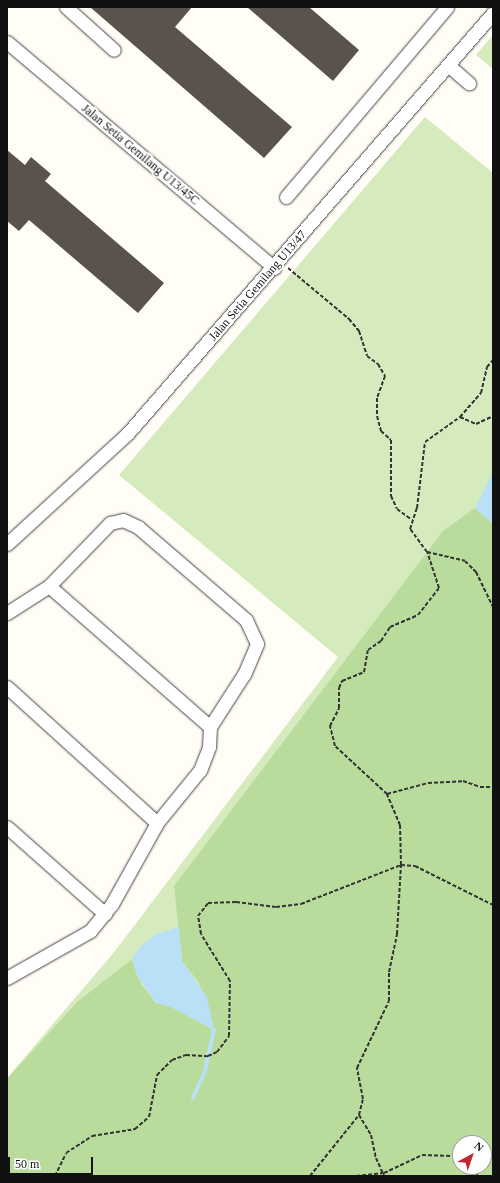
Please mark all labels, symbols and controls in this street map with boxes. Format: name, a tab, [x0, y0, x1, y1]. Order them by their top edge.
street label: Jalan Setia Gemilang U13/45C	[78, 102, 202, 208]
street label: Jalan Setia Gemilang U13/47	[206, 228, 310, 344]
north arrow	[452, 1135, 492, 1175]
text: N	[472, 1139, 486, 1154]
scale bar	[10, 1149, 95, 1175]
text: 50 m	[15, 1157, 39, 1171]

